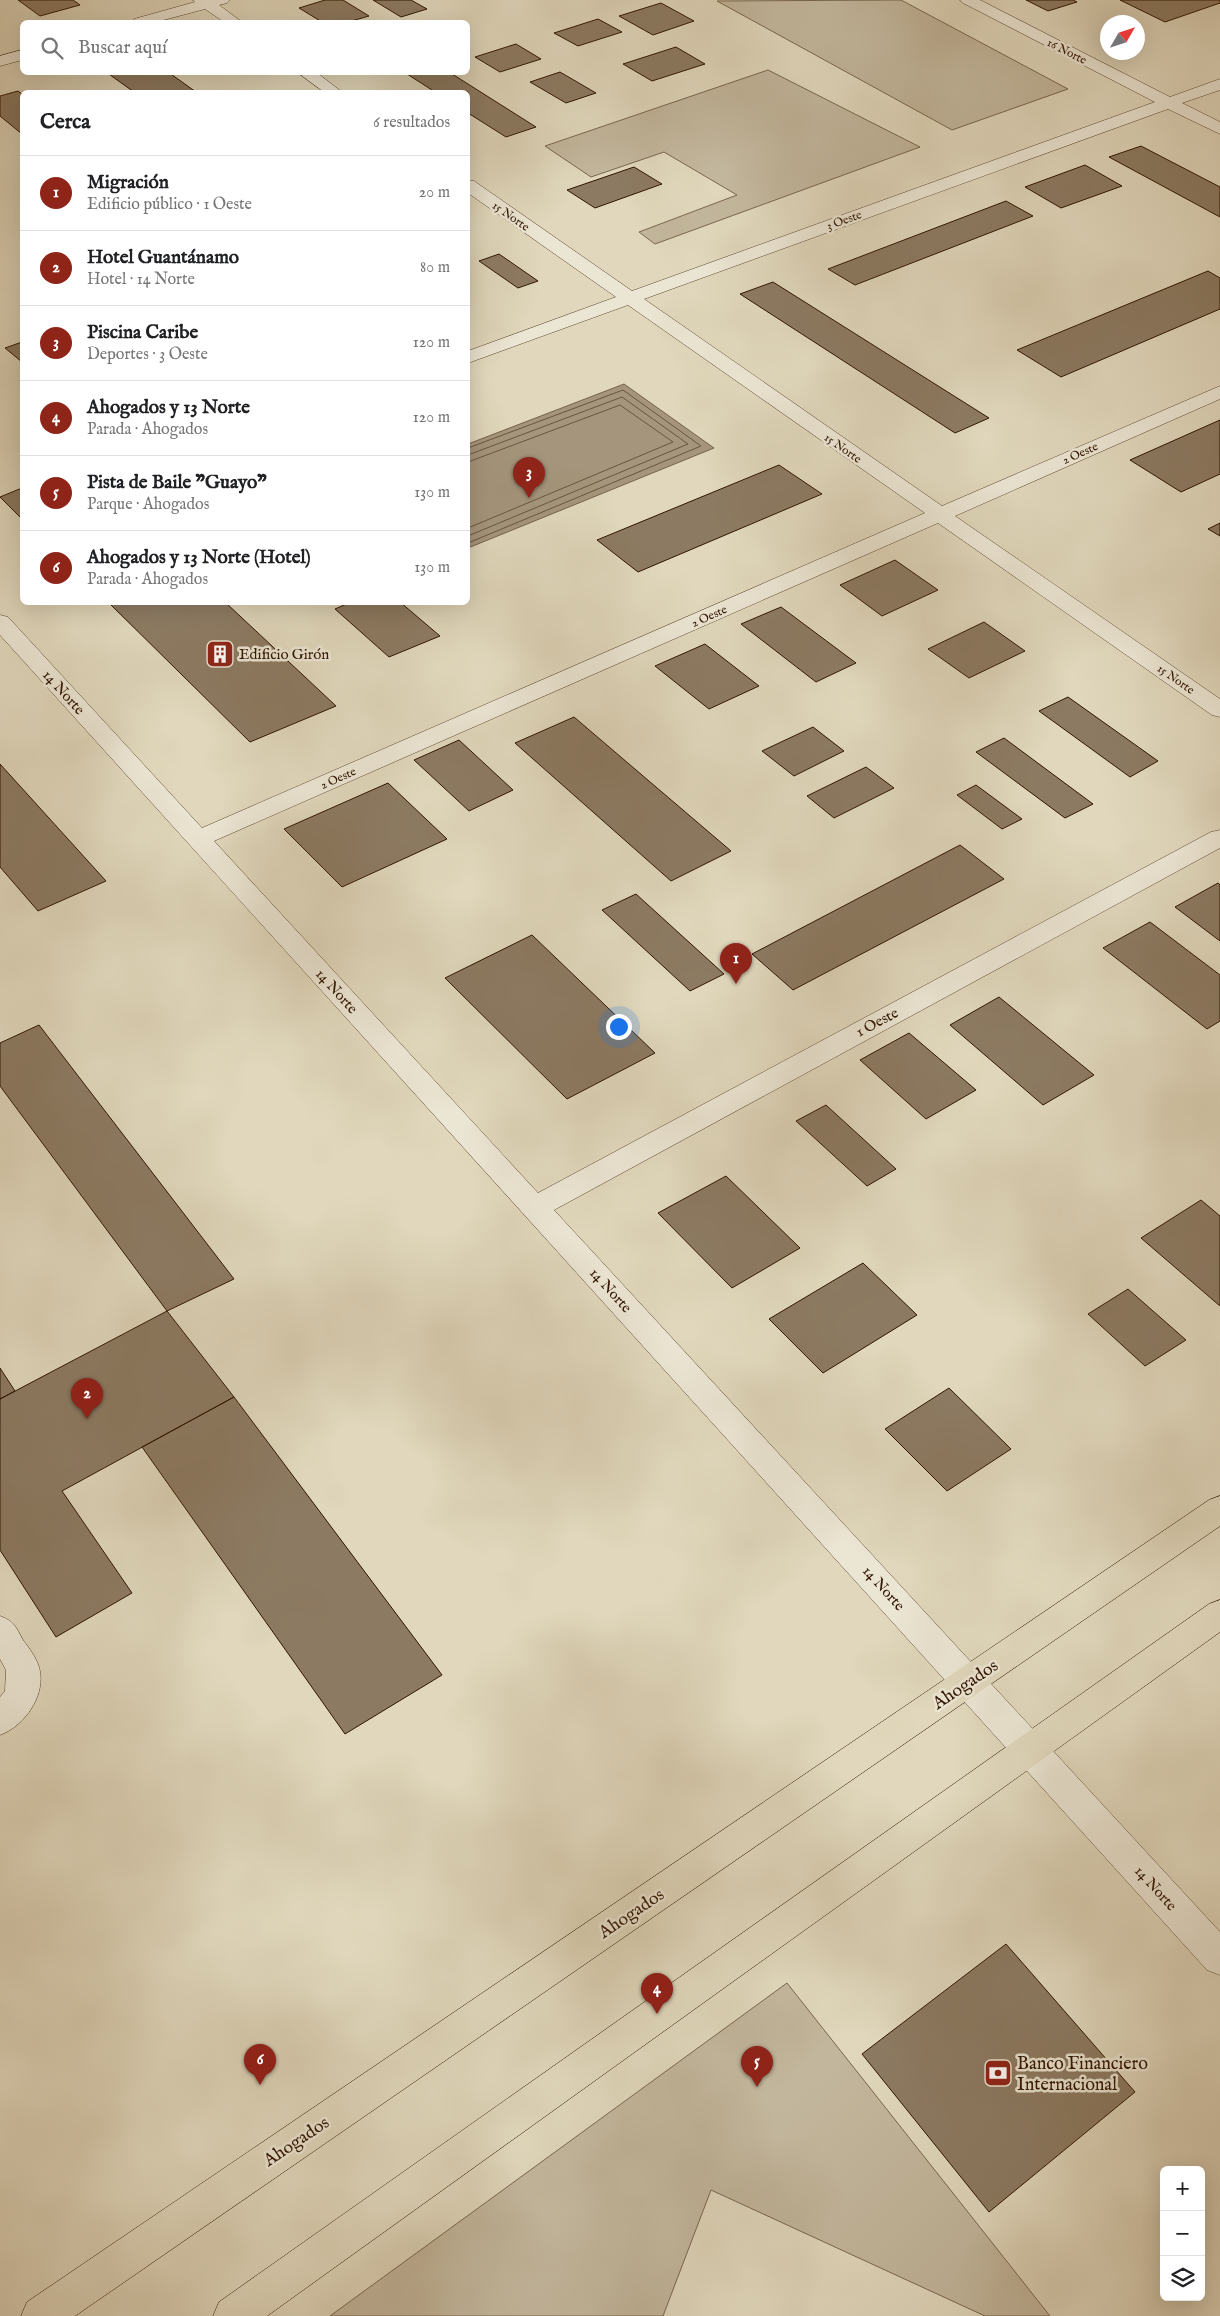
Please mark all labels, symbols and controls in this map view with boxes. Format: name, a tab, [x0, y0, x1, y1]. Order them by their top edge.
north arrow	[1100, 15, 1145, 60]
search box	[20, 20, 470, 75]
icon: search	[38, 34, 66, 62]
street label: 16 Norte	[1044, 35, 1090, 68]
text: Buscar aquí	[78, 36, 167, 60]
text: Cerca	[40, 109, 90, 136]
text: 6 resultados	[373, 113, 450, 133]
text: Migración	[87, 171, 169, 195]
text: 1	[53, 183, 59, 203]
text: 20 m	[419, 183, 450, 203]
text: Edificio público · 1 Oeste	[87, 195, 252, 215]
street label: 15 Norte	[489, 198, 533, 235]
street label: 3 Oeste	[825, 207, 864, 234]
text: Hotel Guantánamo	[87, 246, 239, 270]
text: 2	[52, 258, 60, 278]
text: 80 m	[420, 258, 450, 278]
text: Hotel · 14 Norte	[87, 270, 195, 290]
text: Piscina Caribe	[87, 321, 198, 345]
text: 3	[53, 333, 59, 353]
text: 120 m	[413, 333, 450, 353]
text: Deportes · 3 Oeste	[87, 345, 208, 365]
text: Ahogados y 13 Norte	[87, 396, 250, 420]
text: 4	[52, 408, 60, 428]
text: 120 m	[413, 408, 450, 428]
text: Parada · Ahogados	[87, 420, 208, 440]
street label: 15 Norte	[821, 430, 865, 467]
street label: 2 Oeste	[1060, 439, 1101, 468]
pin: 3	[513, 457, 545, 498]
text: Pista de Baile "Guayo"	[87, 471, 267, 495]
text: 5	[53, 483, 59, 503]
text: 130 m	[414, 483, 450, 503]
text: Parque · Ahogados	[87, 495, 209, 515]
text: Ahogados y 13 Norte (Hotel)	[87, 546, 311, 570]
text: 6	[53, 558, 59, 578]
text: 130 m	[414, 558, 450, 578]
text: Parada · Ahogados	[87, 570, 208, 590]
street label: 2 Oeste	[689, 602, 730, 631]
building icon: Edificio Girón	[205, 639, 235, 669]
place label: Edificio Girón	[239, 645, 329, 664]
street label: 15 Norte	[1154, 661, 1198, 698]
street label: 14 Norte	[38, 666, 89, 719]
street label: 2 Oeste	[318, 764, 359, 793]
pin: 1	[720, 943, 752, 984]
street label: 14 Norte	[311, 965, 362, 1018]
street label: 1 Oeste	[853, 1003, 902, 1042]
your location	[606, 1014, 632, 1040]
street label: 14 Norte	[585, 1264, 636, 1317]
pin: 2	[71, 1378, 103, 1419]
street label: 14 Norte	[858, 1562, 909, 1615]
street label: Ahogados	[928, 1655, 1003, 1716]
street label: 14 Norte	[1130, 1862, 1181, 1915]
street label: Ahogados	[594, 1884, 669, 1945]
pin: 4	[641, 1973, 673, 2014]
pin: 6	[244, 2044, 276, 2085]
pin: 5	[741, 2046, 773, 2087]
place label: Banco Financiero Internacional	[1017, 2053, 1148, 2097]
bank icon: Banco Financiero Internacional	[983, 2058, 1013, 2088]
street label: Ahogados	[259, 2112, 334, 2173]
map controls	[1160, 2166, 1205, 2301]
button: +	[1160, 2166, 1205, 2211]
button: −	[1160, 2211, 1205, 2256]
button: layers	[1160, 2256, 1205, 2301]

